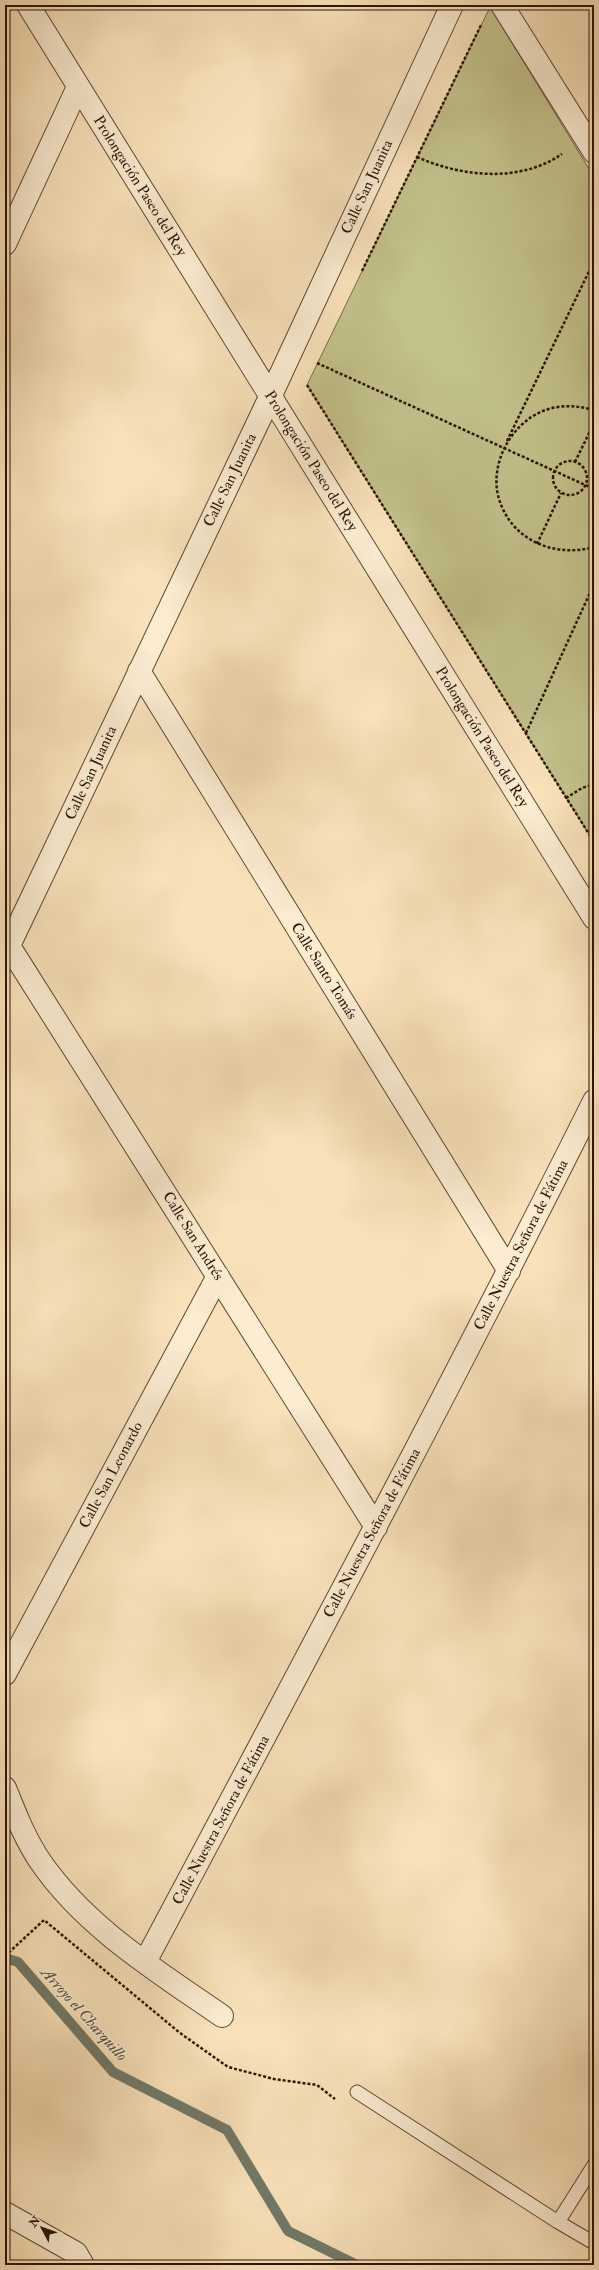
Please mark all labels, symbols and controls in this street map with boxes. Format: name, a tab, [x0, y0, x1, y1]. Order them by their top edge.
street label: Prolongación Paseo del Rey	[89, 112, 191, 260]
street label: Calle San Juanita	[337, 136, 398, 238]
street label: Prolongación Paseo del Rey	[260, 387, 362, 535]
street label: Calle San Juanita	[199, 429, 262, 530]
street label: Prolongación Paseo del Rey	[431, 663, 533, 811]
street label: Calle San Juanita	[61, 722, 122, 824]
street label: Calle Santo Tomás	[287, 919, 361, 1023]
street label: Calle Nuestra Señora de Fátima	[470, 1156, 573, 1334]
street label: Calle San Andrés	[158, 1188, 228, 1284]
street label: Calle San Leonardo	[75, 1418, 147, 1532]
street label: Calle Nuestra Señora de Fátima	[319, 1444, 425, 1621]
street label: Calle Nuestra Señora de Fátima	[168, 1731, 274, 1908]
water label: Arroyo el Charquillo	[35, 1961, 132, 2066]
north arrow	[22, 2208, 62, 2248]
text: N	[26, 2213, 44, 2231]

